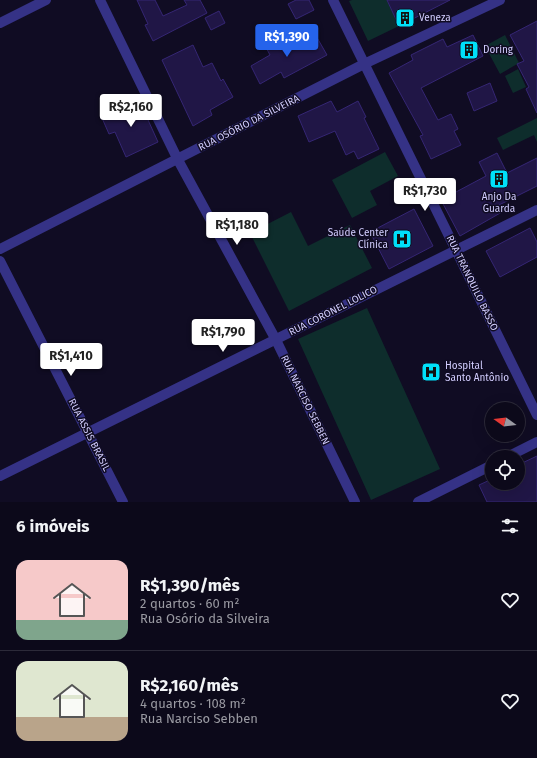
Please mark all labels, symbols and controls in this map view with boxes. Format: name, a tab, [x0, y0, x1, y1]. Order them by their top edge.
building icon: Veneza	[394, 7, 416, 29]
place label: Veneza	[419, 12, 451, 24]
pin: R$1,390	[250, 24, 324, 58]
text: R$1,390	[264, 29, 310, 44]
building icon: Doring	[458, 39, 480, 61]
place label: Doring	[483, 44, 514, 56]
street label: RUA OSÓRIO DA SILVEIRA	[196, 90, 302, 154]
pin: R$2,160	[94, 94, 168, 128]
text: R$2,160	[109, 99, 153, 114]
building icon: Anjo Da Guarda	[488, 168, 510, 190]
pin: R$1,730	[388, 178, 462, 212]
text: R$1,730	[403, 183, 447, 198]
place label: Anjo Da Guarda	[482, 191, 516, 215]
pin: R$1,180	[200, 212, 274, 246]
text: R$1,180	[215, 217, 259, 232]
place label: Saúde Center Clínica	[328, 226, 388, 251]
hospital icon: Saúde Center Clínica	[391, 228, 413, 250]
street label: RUA TRANQUILO BASSO	[444, 233, 500, 333]
street label: RUA CORONEL LOLICO	[287, 283, 379, 338]
pin: R$1,790	[186, 319, 260, 353]
text: R$1,790	[201, 324, 245, 339]
pin: R$1,410	[34, 343, 108, 377]
text: R$1,410	[49, 348, 93, 363]
street label: RUA NARCISO SEBBEN	[278, 353, 332, 447]
place label: Hospital Santo Antônio	[445, 360, 509, 384]
hospital icon: Hospital Santo Antônio	[420, 361, 442, 383]
street label: RUA ASSIS BRASIL	[66, 397, 112, 473]
north arrow	[485, 402, 525, 442]
map controls	[485, 402, 525, 490]
button: locate	[485, 450, 525, 490]
icon: filters	[499, 515, 521, 537]
text: 6 imóveis	[16, 516, 90, 537]
text: R$1,390/mês	[140, 575, 240, 596]
icon: home	[48, 576, 96, 624]
icon: heart	[499, 589, 521, 611]
text: 2 quartos · 60 m²	[140, 596, 239, 611]
text: Rua Osório da Silveira	[140, 611, 270, 626]
text: R$2,160/mês	[140, 675, 238, 696]
icon: home	[48, 677, 96, 725]
icon: heart	[499, 690, 521, 712]
text: 4 quartos · 108 m²	[140, 696, 246, 711]
text: Rua Narciso Sebben	[140, 711, 258, 726]

